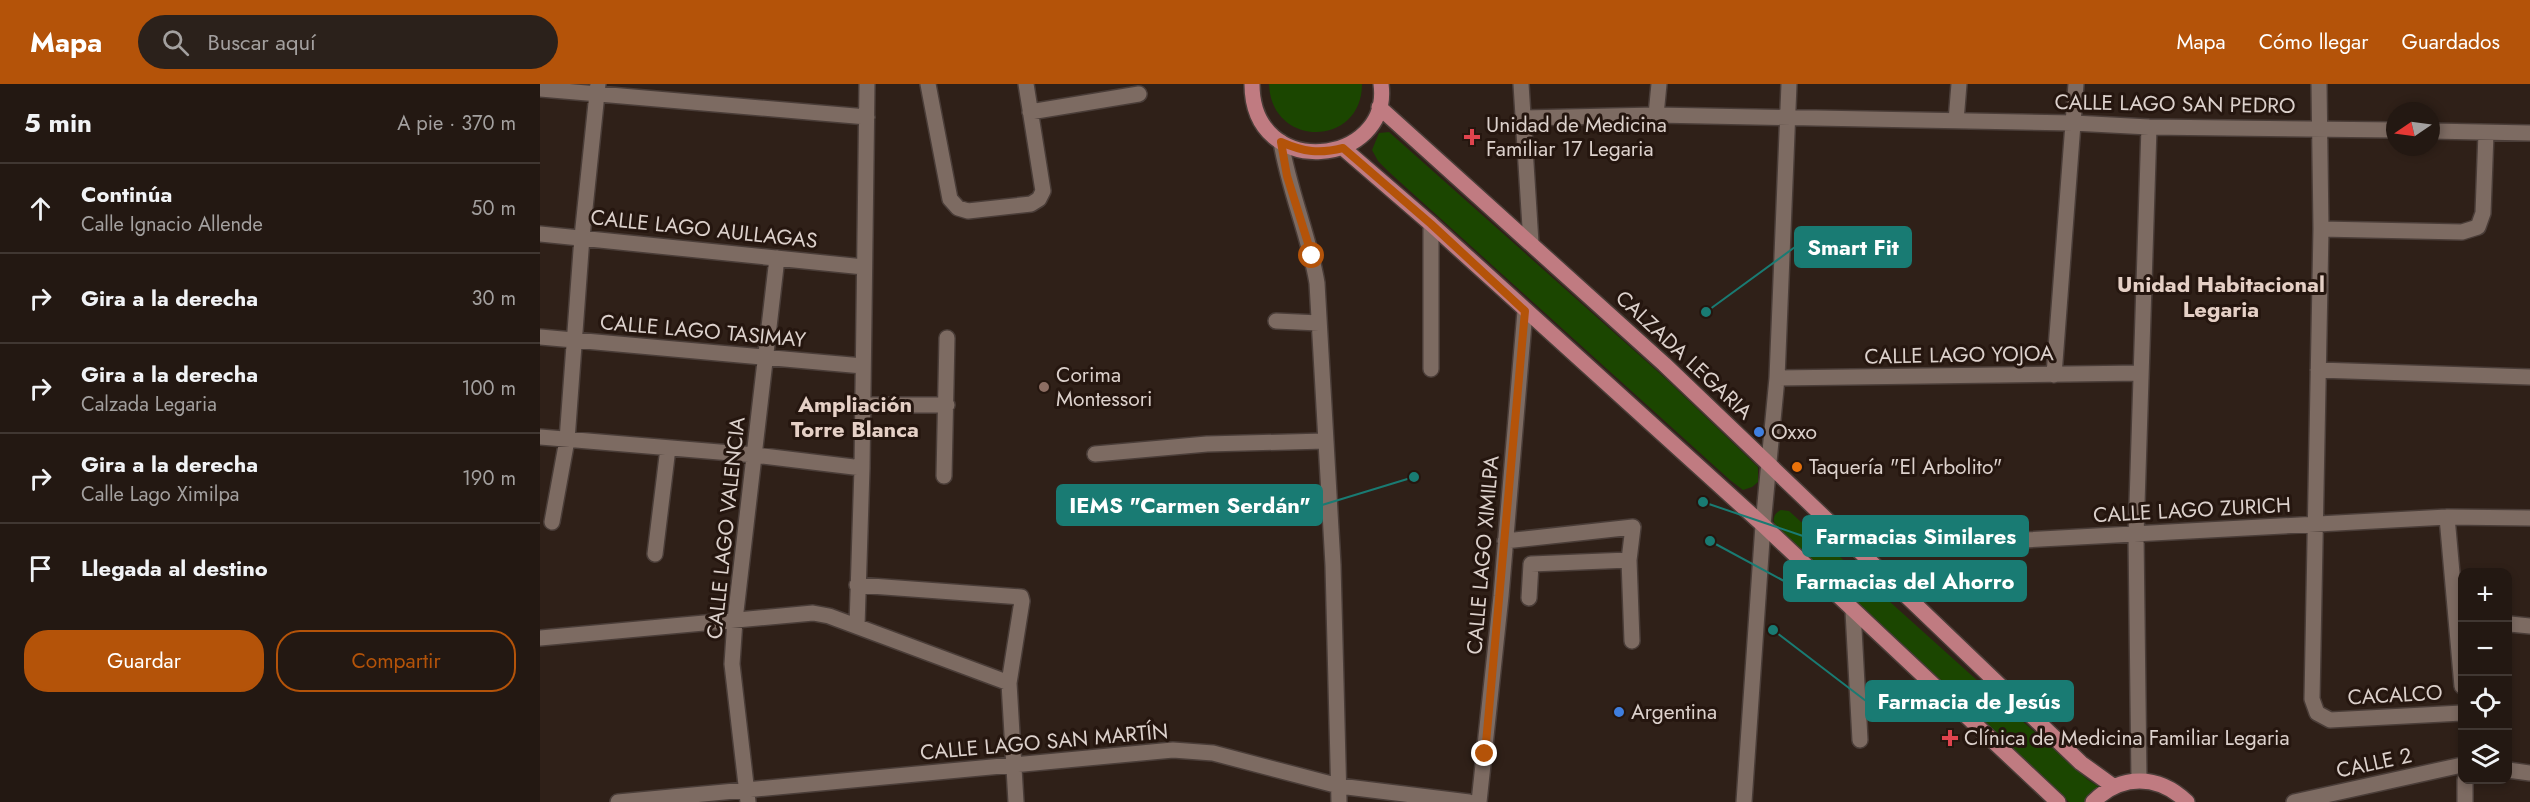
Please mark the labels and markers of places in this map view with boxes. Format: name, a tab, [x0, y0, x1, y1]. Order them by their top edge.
place label: Unidad de Medicina Familiar 17 Legaria	[1486, 110, 1667, 164]
marker: Unidad de Medicina Familiar 17 Legaria	[1463, 128, 1481, 146]
callout: Smart Fit	[1795, 227, 1911, 267]
place label: Corima Montessori	[1056, 360, 1152, 414]
marker: Corima Montessori	[1037, 380, 1051, 394]
place label: Oxxo	[1771, 417, 1817, 447]
marker: Oxxo	[1752, 425, 1766, 439]
place label: Taquería "El Arbolito"	[1809, 452, 2003, 482]
marker: Taquería "El Arbolito"	[1790, 460, 1804, 474]
callout: IEMS "Carmen Serdán"	[1057, 485, 1322, 525]
callout: Farmacias Similares	[1803, 516, 2028, 556]
callout: Farmacias del Ahorro	[1784, 561, 2026, 601]
callout: Farmacia de Jesús	[1866, 681, 2073, 721]
place label: Argentina	[1631, 697, 1717, 727]
marker: Argentina	[1612, 705, 1626, 719]
place label: Clínica de Medicina Familiar Legaria	[1964, 723, 2290, 753]
marker: Clínica de Medicina Familiar Legaria	[1941, 729, 1959, 747]

